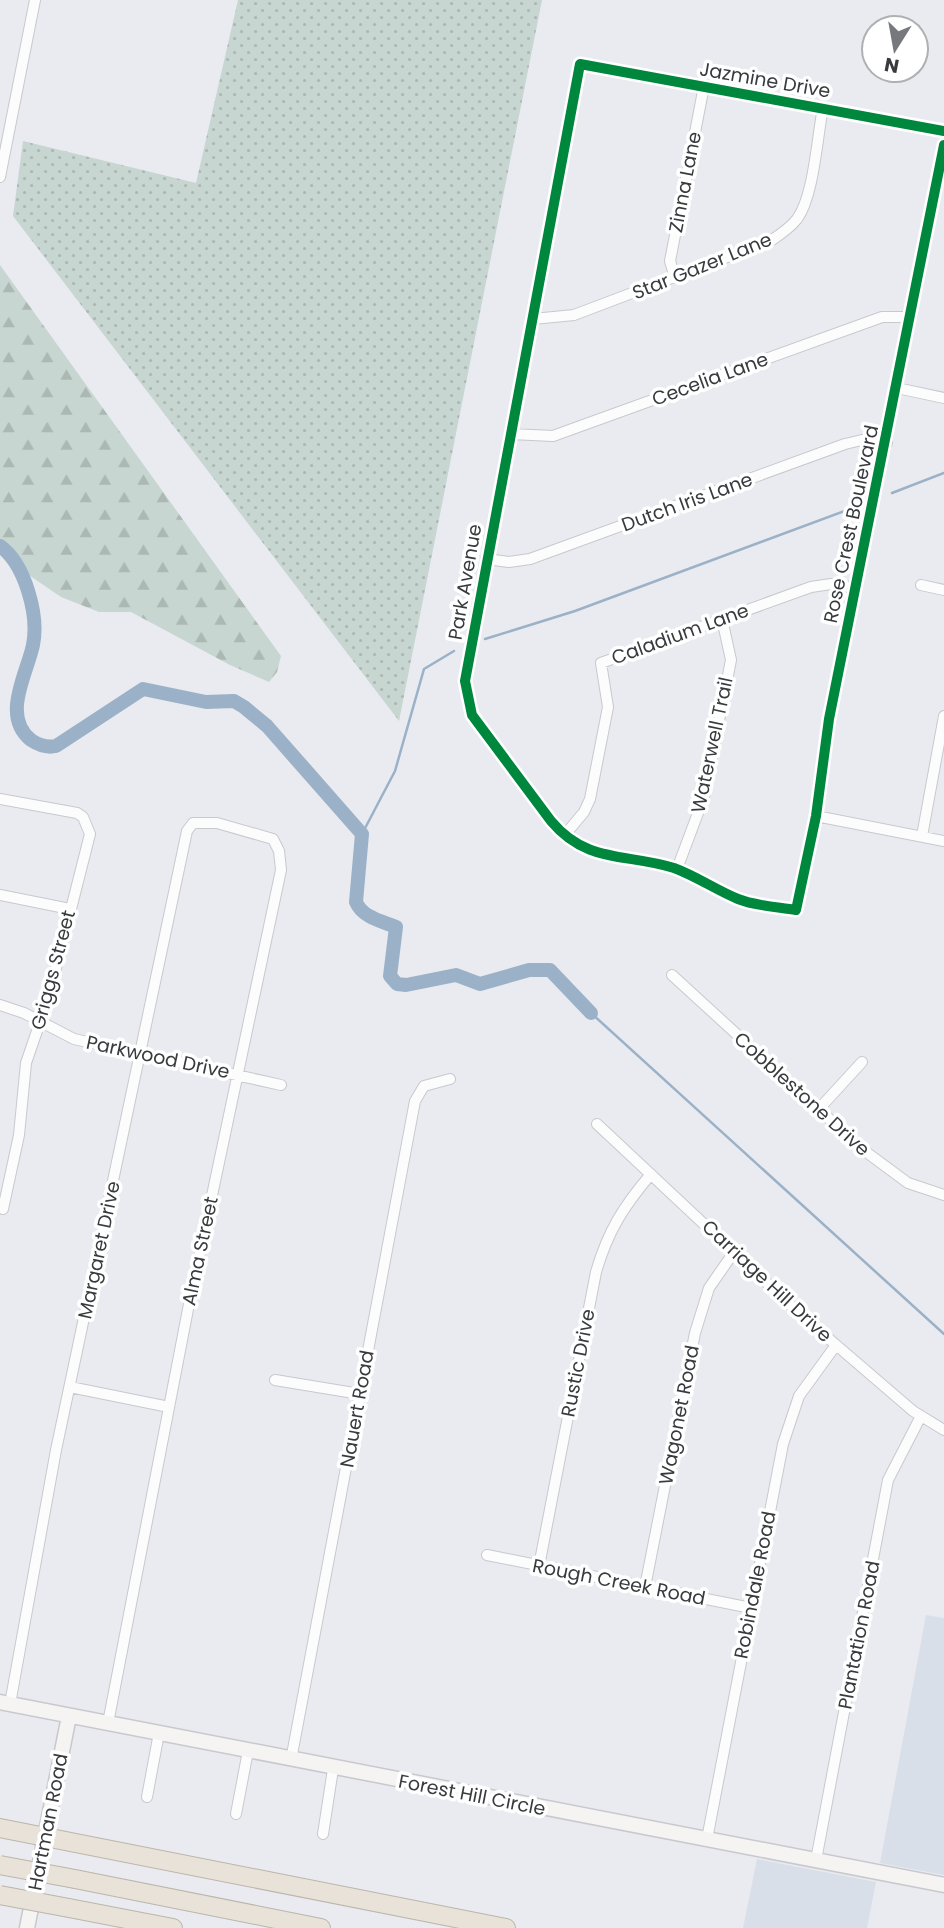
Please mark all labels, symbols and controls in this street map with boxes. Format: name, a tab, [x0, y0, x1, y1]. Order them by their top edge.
north arrow	[860, 14, 930, 84]
text: N	[882, 51, 901, 80]
street label: Jazmine Drive	[697, 55, 833, 105]
street label: Zinna Lane	[662, 129, 708, 235]
street label: Star Gazer Lane	[628, 226, 776, 306]
street label: Cecelia Lane	[648, 345, 772, 413]
street label: Rose Crest Boulevard	[817, 423, 885, 625]
street label: Dutch Iris Lane	[618, 466, 756, 538]
street label: Park Avenue	[442, 522, 488, 642]
street label: Caladium Lane	[608, 597, 752, 671]
street label: Waterwell Trail	[684, 674, 740, 816]
street label: Griggs Street	[24, 907, 82, 1033]
street label: Cobblestone Drive	[728, 1026, 876, 1162]
street label: Parkwood Drive	[84, 1029, 232, 1085]
street label: Margaret Drive	[71, 1178, 127, 1322]
street label: Alma Street	[175, 1194, 225, 1308]
street label: Carriage Hill Drive	[696, 1214, 838, 1348]
street label: Rustic Drive	[554, 1307, 602, 1419]
street label: Wagonet Road	[652, 1343, 706, 1487]
street label: Nauert Road	[333, 1348, 381, 1470]
street label: Robindale Road	[727, 1509, 783, 1661]
street label: Rough Creek Road	[530, 1552, 708, 1612]
street label: Plantation Road	[831, 1558, 887, 1712]
street label: Hartman Road	[21, 1751, 75, 1893]
street label: Forest Hill Circle	[396, 1768, 548, 1822]

